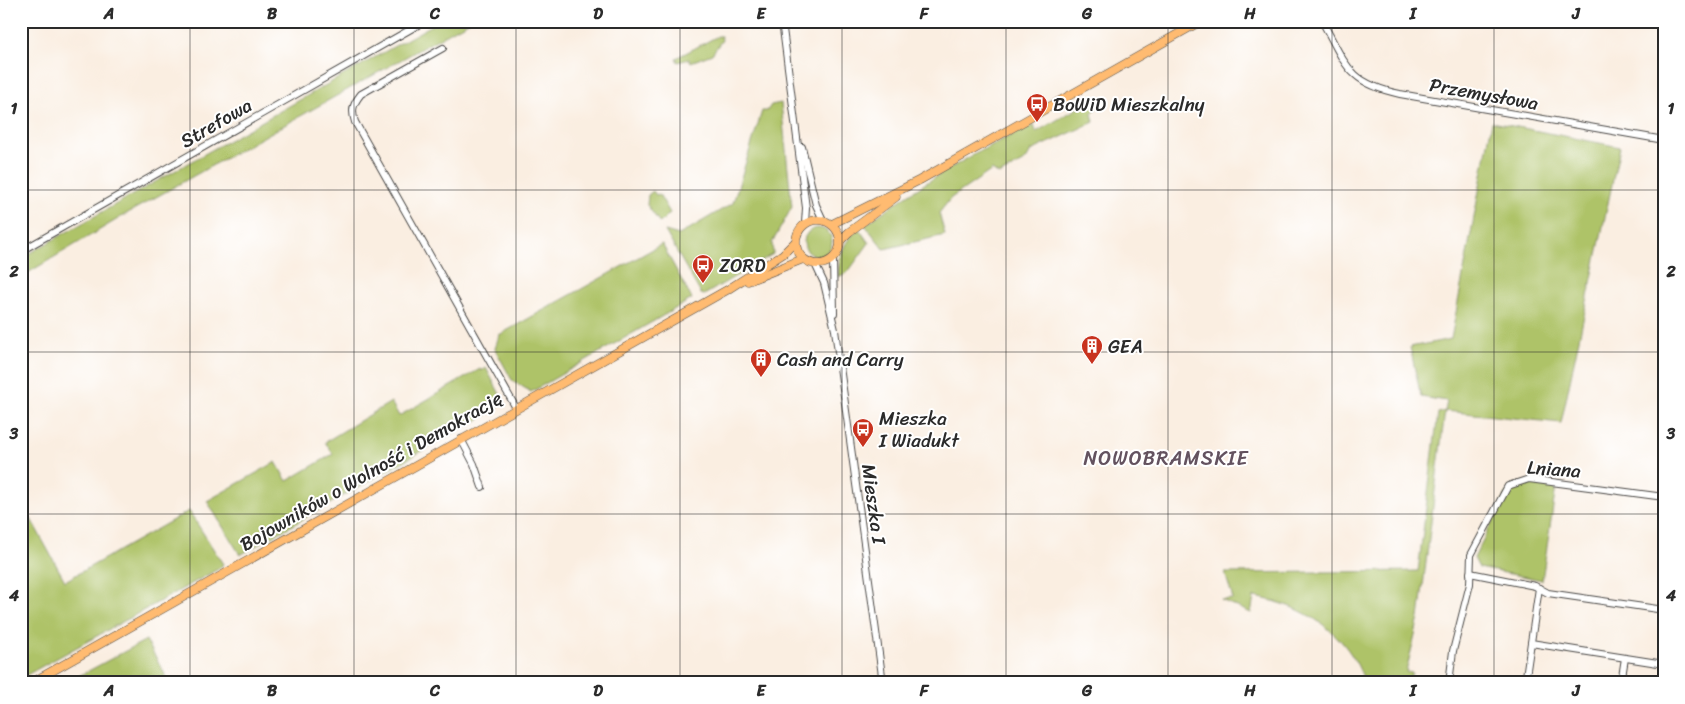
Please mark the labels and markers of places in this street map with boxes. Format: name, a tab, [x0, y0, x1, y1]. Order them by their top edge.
place label: BoWiD Mieszkalny	[1053, 88, 1205, 121]
bus stop icon: BoWiD Mieszkalny	[1025, 92, 1049, 123]
place label: ZORD	[719, 249, 766, 282]
bus stop icon: ZORD	[691, 253, 715, 284]
place label: GEA	[1108, 330, 1143, 363]
building icon: GEA	[1080, 334, 1104, 365]
place label: Cash and Carry	[777, 343, 904, 376]
building icon: Cash and Carry	[749, 347, 773, 378]
place label: Mieszka I Wiadukt	[878, 402, 960, 457]
bus stop icon: Mieszka I Wiadukt	[851, 417, 875, 448]

